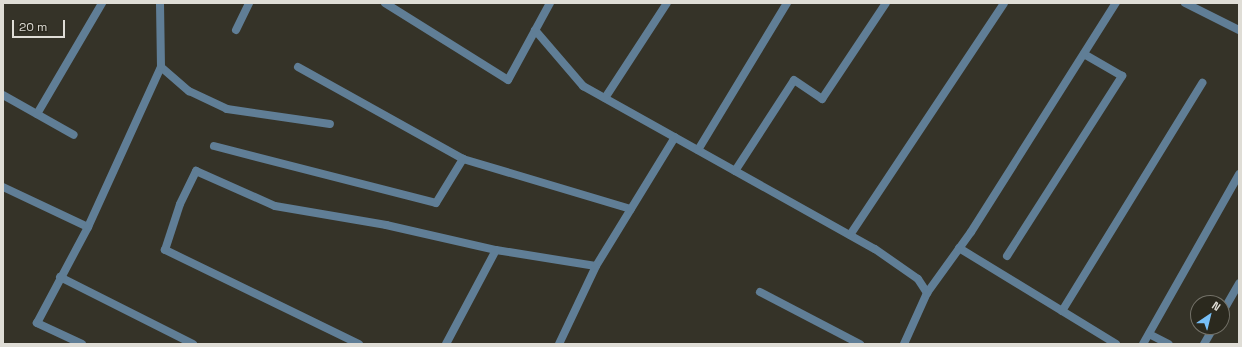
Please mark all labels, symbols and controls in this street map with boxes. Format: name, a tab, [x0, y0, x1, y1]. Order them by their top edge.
scale bar	[14, 12, 67, 38]
text: 20 m	[19, 19, 47, 35]
north arrow	[1190, 295, 1230, 335]
text: N	[1209, 298, 1223, 314]

